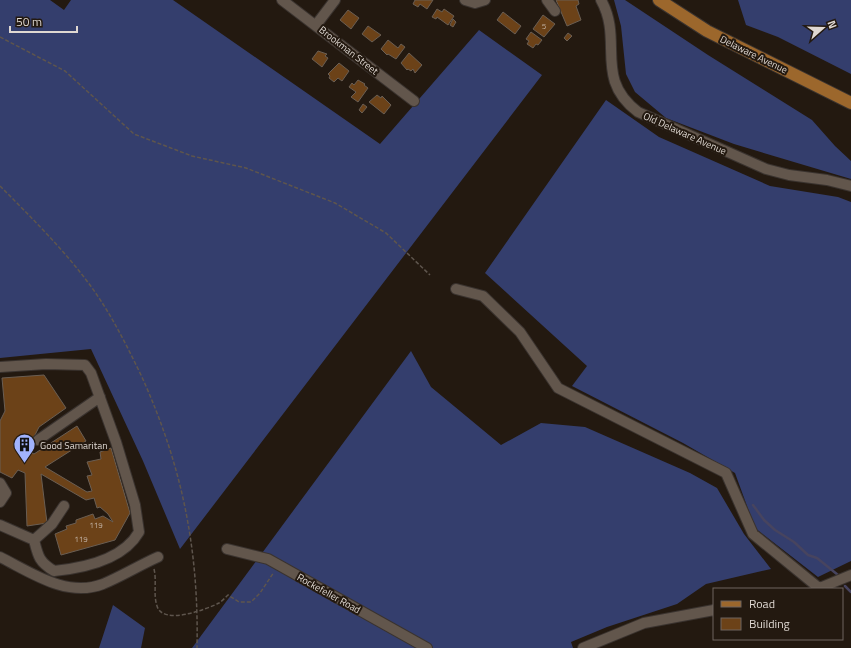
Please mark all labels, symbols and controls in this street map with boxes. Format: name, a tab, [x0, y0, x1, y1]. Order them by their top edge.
scale bar	[10, 8, 77, 34]
north arrow	[803, 8, 843, 48]
text: 50 m	[16, 12, 42, 31]
text: N	[824, 18, 841, 31]
house number: 5	[542, 20, 547, 32]
street label: Brookman Street	[316, 22, 382, 79]
street label: Delaware Avenue	[718, 32, 790, 77]
street label: Old Delaware Avenue	[641, 108, 729, 159]
building icon: Good Samaritan	[11, 432, 37, 465]
place label: Good Samaritan	[40, 438, 108, 453]
house number: 119	[89, 519, 103, 531]
house number: 119	[74, 533, 88, 545]
street label: Rockefeller Road	[294, 570, 363, 617]
legend	[713, 588, 843, 640]
text: Road	[749, 594, 775, 613]
text: Building	[749, 614, 790, 633]

